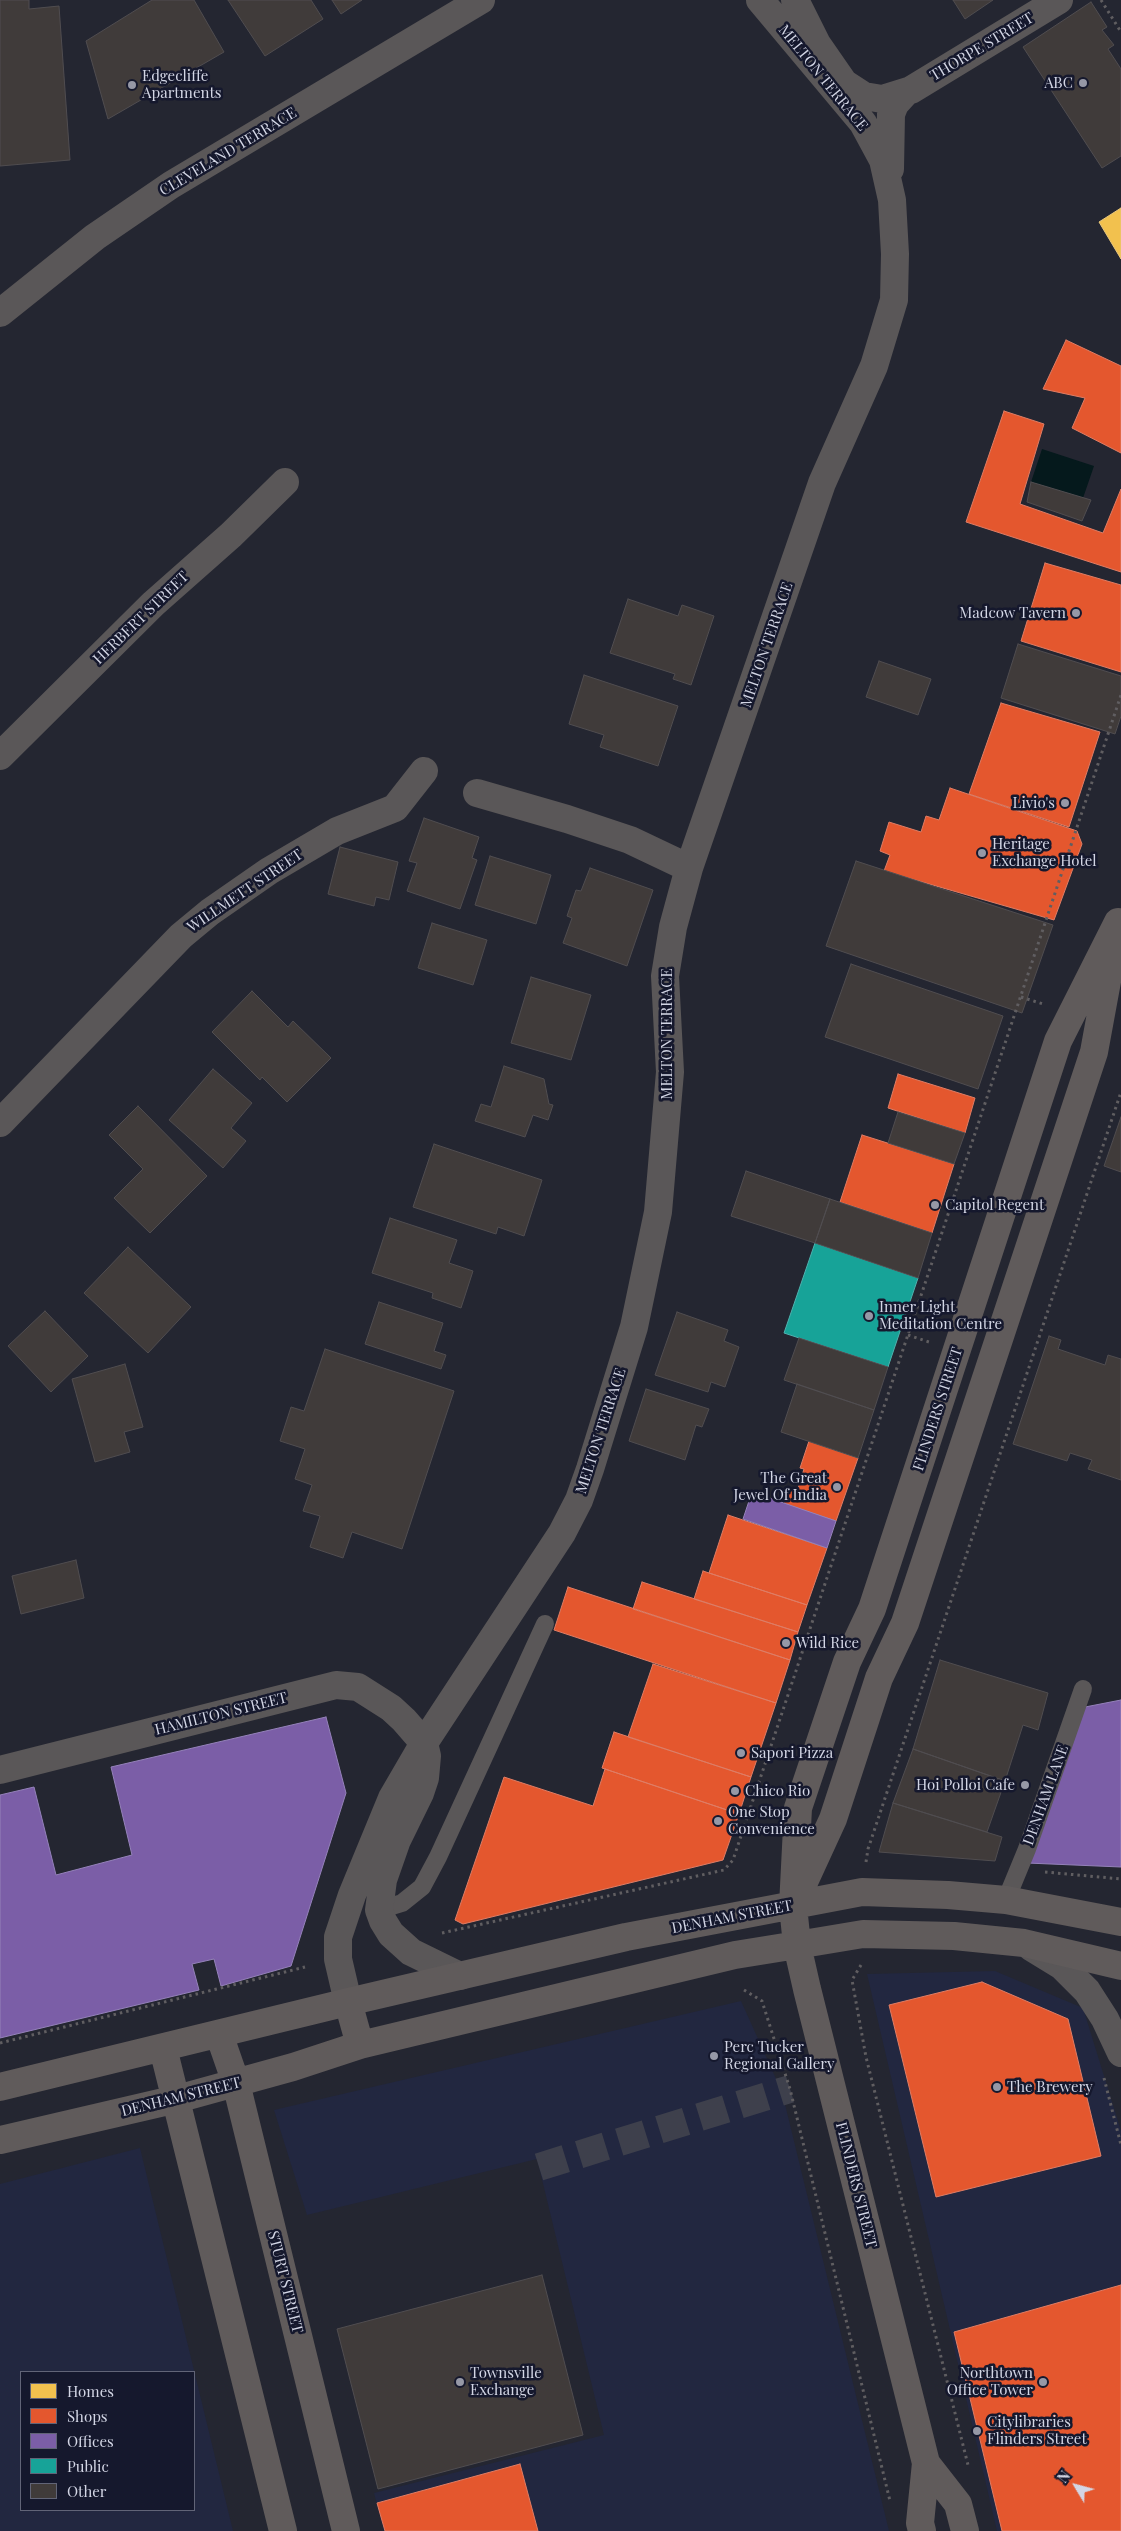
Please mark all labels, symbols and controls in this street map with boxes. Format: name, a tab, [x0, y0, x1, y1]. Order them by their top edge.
street label: THORPE STREET	[927, 9, 1037, 85]
street label: MELTON TERRACE	[775, 21, 871, 135]
place label: Edgecliffe Apartments	[142, 67, 221, 102]
place label: ABC	[1044, 74, 1073, 92]
marker: ABC	[1077, 77, 1089, 89]
marker: Edgecliffe Apartments	[126, 79, 138, 91]
street label: CLEVELAND TERRACE	[156, 104, 300, 200]
street label: HERBERT STREET	[89, 568, 193, 668]
street label: MELTON TERRACE	[737, 580, 797, 710]
place label: Madcow Tavern	[959, 604, 1066, 622]
marker: Madcow Tavern	[1070, 607, 1082, 619]
place label: Livio's	[1013, 794, 1055, 812]
marker: Livio's	[1059, 797, 1071, 809]
place label: Heritage Exchange Hotel	[992, 835, 1097, 870]
street label: WILLMETT STREET	[184, 846, 306, 936]
marker: Heritage Exchange Hotel	[976, 847, 988, 859]
street label: MELTON TERRACE	[658, 968, 676, 1100]
place label: Capitol Regent	[945, 1196, 1044, 1214]
marker: Capitol Regent	[929, 1199, 941, 1211]
place label: Inner Light Meditation Centre	[879, 1298, 1002, 1333]
marker: Inner Light Meditation Centre	[863, 1310, 875, 1322]
street label: FLINDERS STREET	[909, 1345, 967, 1473]
street label: MELTON TERRACE	[572, 1366, 630, 1496]
place label: The Great Jewel Of India	[734, 1469, 827, 1504]
marker: The Great Jewel Of India	[831, 1481, 843, 1493]
place label: Wild Rice	[796, 1634, 859, 1652]
marker: Wild Rice	[780, 1637, 792, 1649]
street label: HAMILTON STREET	[153, 1689, 289, 1739]
street label: DENHAM LANE	[1020, 1742, 1072, 1848]
place label: Sapori Pizza	[751, 1744, 833, 1762]
marker: Sapori Pizza	[735, 1747, 747, 1759]
place label: Hoi Polloi Cafe	[916, 1776, 1015, 1794]
marker: Hoi Polloi Cafe	[1019, 1779, 1031, 1791]
place label: Chico Rio	[745, 1782, 810, 1800]
marker: Chico Rio	[729, 1785, 741, 1797]
place label: One Stop Convenience	[728, 1803, 815, 1838]
marker: One Stop Convenience	[712, 1815, 724, 1827]
street label: DENHAM STREET	[670, 1896, 794, 1938]
place label: Perc Tucker Regional Gallery	[724, 2038, 834, 2073]
marker: Perc Tucker Regional Gallery	[708, 2050, 720, 2062]
street label: DENHAM STREET	[119, 2073, 243, 2121]
place label: The Brewery	[1007, 2078, 1093, 2096]
marker: The Brewery	[991, 2081, 1003, 2093]
street label: FLINDERS STREET	[832, 2120, 880, 2250]
street label: STURT STREET	[264, 2229, 306, 2335]
place label: Townsville Exchange	[470, 2364, 542, 2399]
place label: Northtown Office Tower	[947, 2364, 1033, 2399]
legend	[20, 2371, 195, 2511]
marker: Townsville Exchange	[454, 2376, 466, 2388]
marker: Northtown Office Tower	[1037, 2376, 1049, 2388]
text: Homes	[67, 2381, 114, 2401]
text: Shops	[67, 2406, 108, 2426]
place label: Citylibraries Flinders Street	[987, 2413, 1087, 2448]
marker: Citylibraries Flinders Street	[971, 2425, 983, 2437]
text: Offices	[67, 2431, 114, 2451]
text: Public	[67, 2456, 109, 2476]
north arrow	[1051, 2461, 1101, 2511]
text: N	[1053, 2467, 1074, 2486]
text: Other	[67, 2481, 107, 2501]

